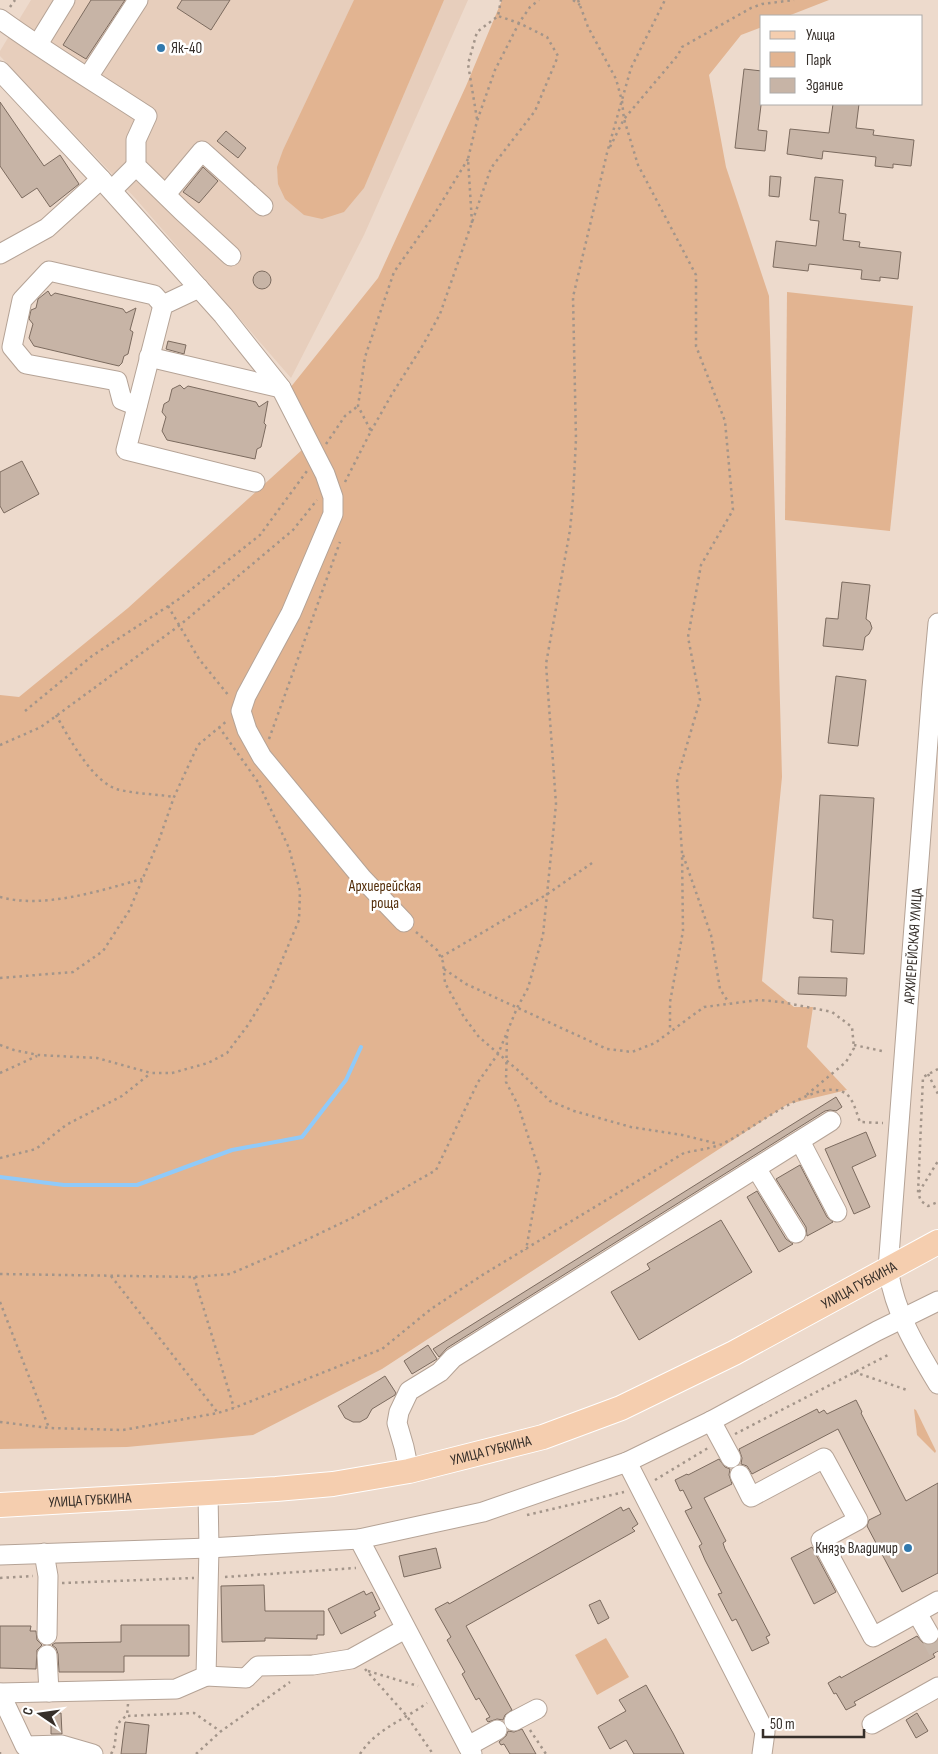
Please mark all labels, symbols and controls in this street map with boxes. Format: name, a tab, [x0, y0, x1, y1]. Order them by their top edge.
legend	[760, 15, 923, 105]
text: Улица	[806, 26, 835, 45]
place label: Як-40	[171, 39, 202, 58]
marker: Як-40	[155, 42, 167, 54]
text: Парк	[806, 51, 832, 70]
text: Здание	[806, 76, 843, 95]
park label: Архиерейская роща	[348, 877, 421, 913]
street label: АРХИЕРЕЙСКАЯ УЛИЦА	[900, 887, 927, 1006]
street label: УЛИЦА ГУБКИНА	[818, 1257, 901, 1314]
street label: УЛИЦА ГУБКИНА	[448, 1431, 534, 1470]
street label: УЛИЦА ГУБКИНА	[48, 1488, 132, 1512]
place label: Князь Владимир	[815, 1539, 898, 1558]
marker: Князь Владимир	[902, 1542, 914, 1554]
north arrow	[15, 1689, 65, 1739]
text: С	[19, 1706, 37, 1717]
scale bar	[763, 1706, 864, 1738]
text: 50 m	[770, 1715, 795, 1734]

